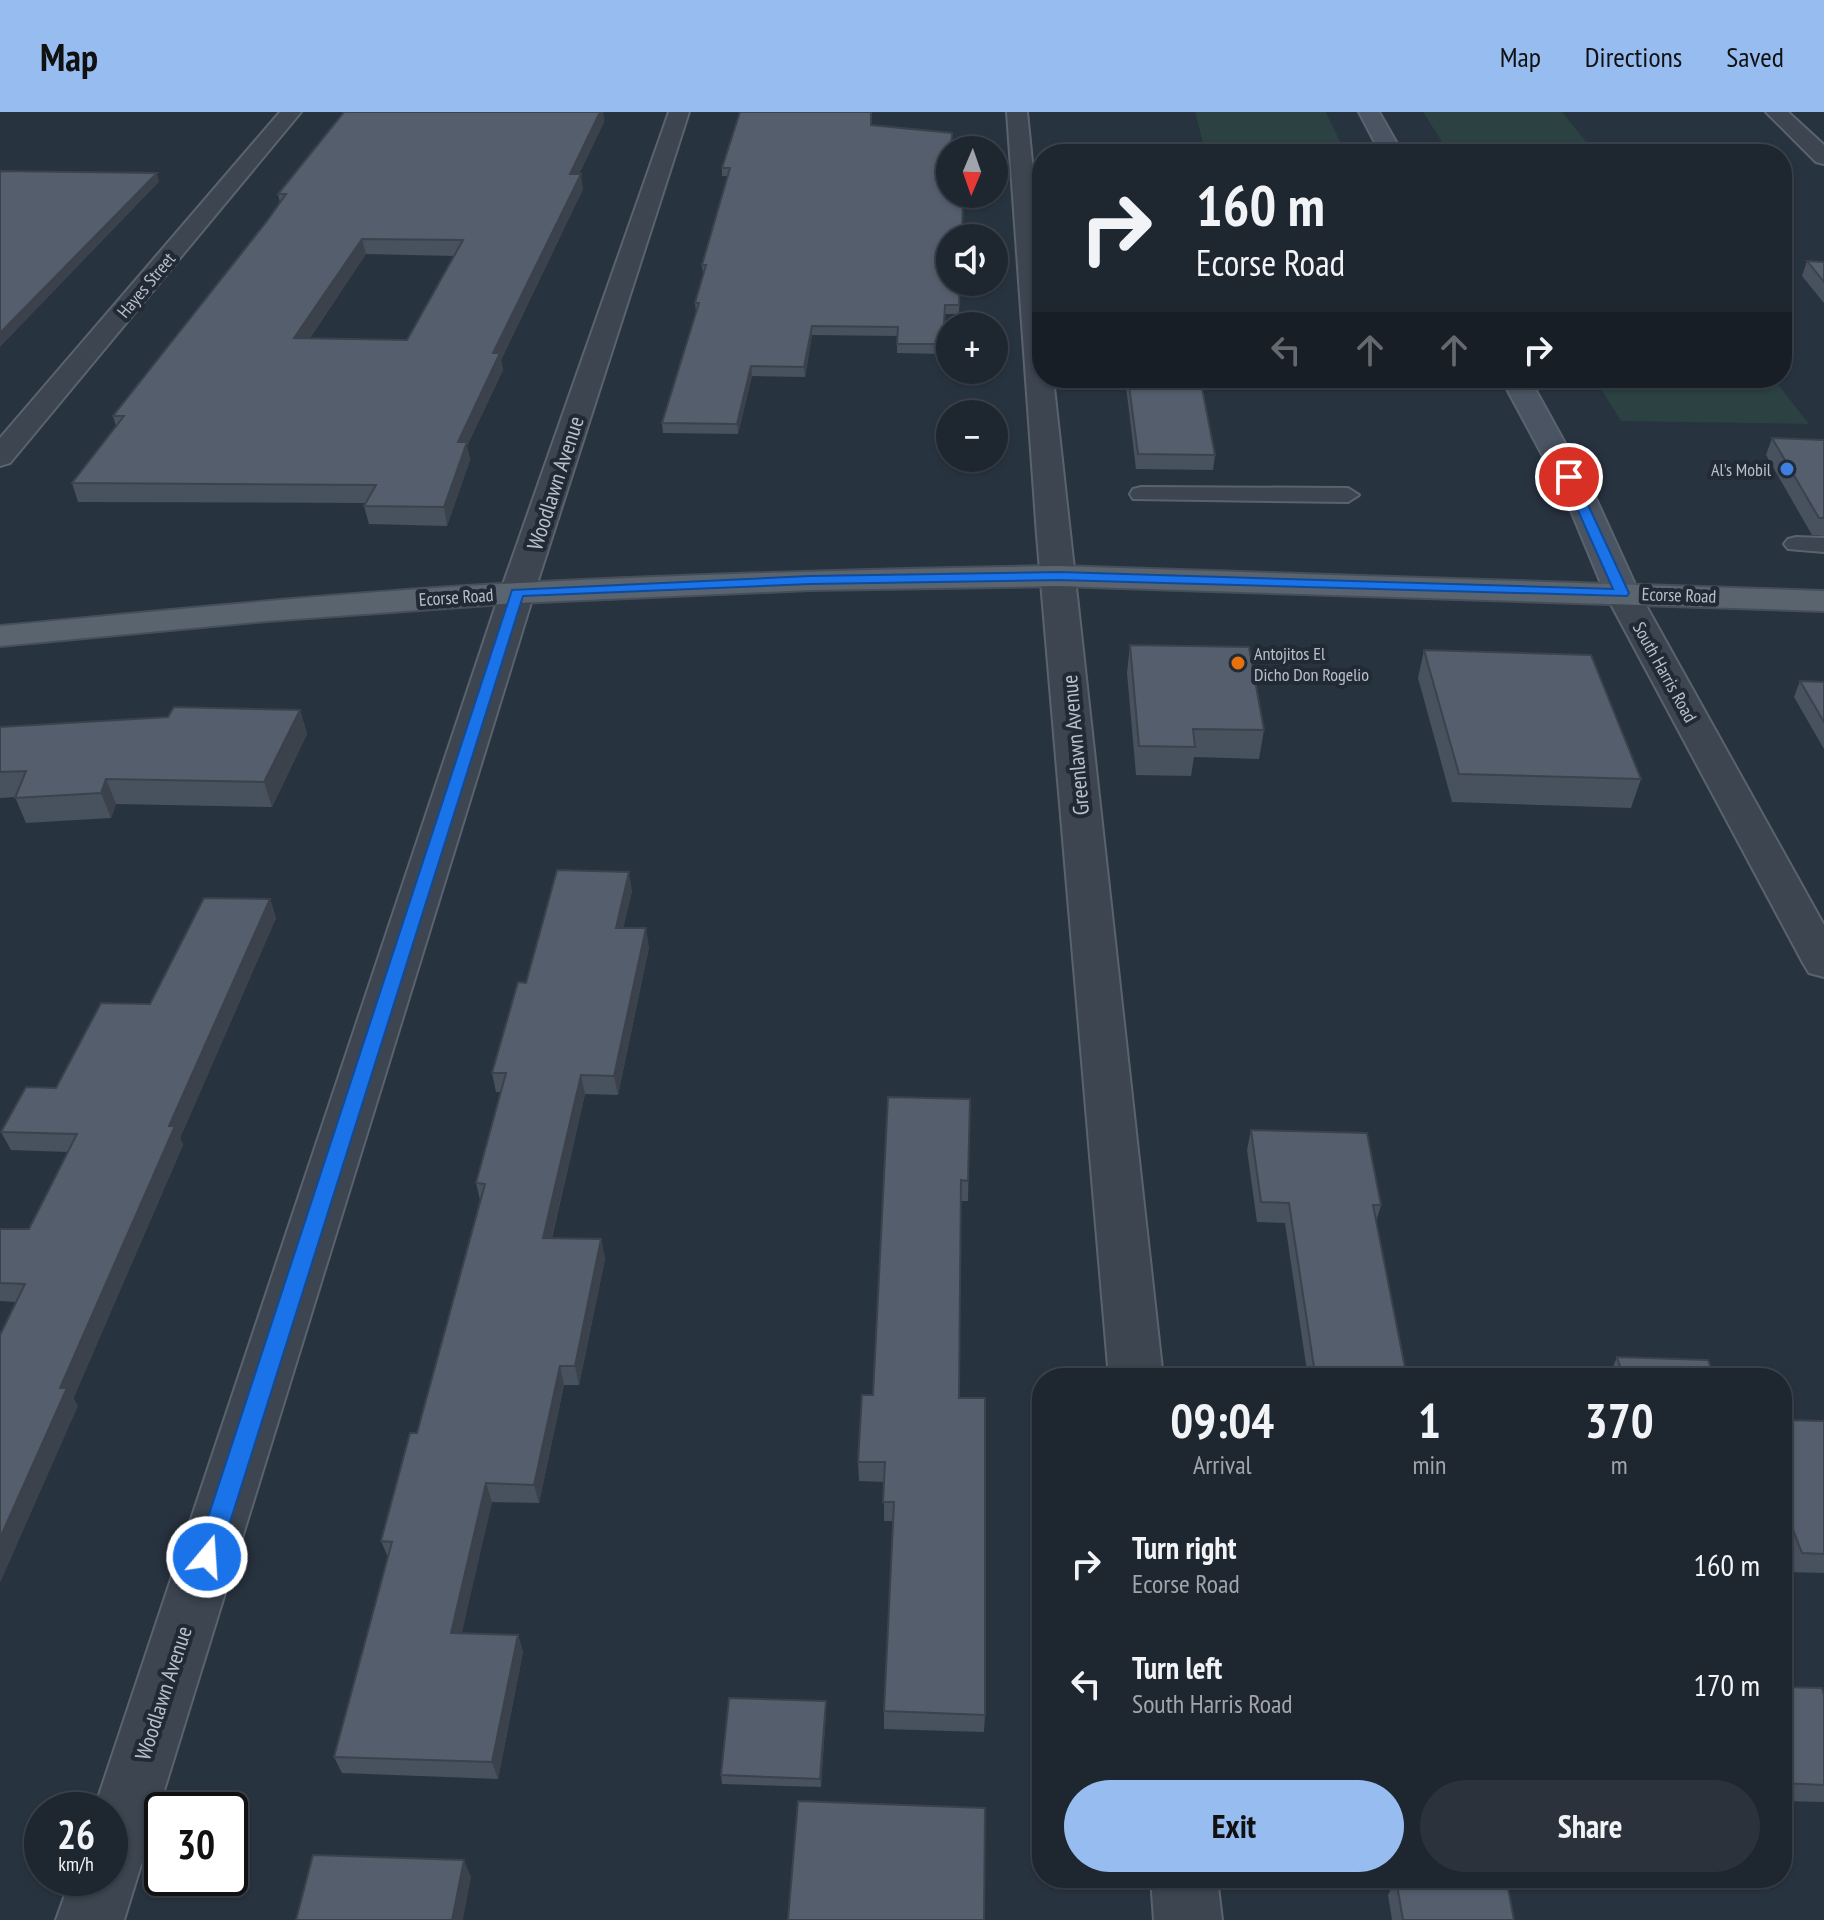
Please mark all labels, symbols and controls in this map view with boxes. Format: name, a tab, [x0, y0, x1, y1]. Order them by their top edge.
text: Map	[40, 32, 98, 81]
text: Map	[1500, 38, 1541, 75]
text: Directions	[1585, 38, 1682, 75]
text: Saved	[1726, 38, 1784, 75]
north arrow	[936, 136, 1008, 208]
map controls	[936, 136, 1008, 472]
text: 160 m	[1196, 169, 1325, 241]
icon: right	[1064, 176, 1168, 280]
button: sound	[936, 224, 1008, 296]
text: Ecorse Road	[1196, 239, 1345, 286]
street label: Hayes Street	[112, 248, 180, 322]
button: +	[936, 312, 1008, 384]
icon: left	[1264, 328, 1308, 372]
icon: ahead	[1348, 328, 1392, 372]
icon: ahead	[1432, 328, 1476, 372]
icon: right	[1516, 328, 1560, 372]
button: −	[936, 400, 1008, 472]
street label: Woodlawn Avenue	[520, 413, 590, 553]
pin	[1535, 443, 1603, 511]
icon: arrive	[1547, 455, 1591, 499]
place label: Al's Mobil	[1711, 458, 1772, 481]
marker: Al's Mobil	[1778, 460, 1796, 478]
street label: Ecorse Road	[1641, 582, 1717, 608]
street label: Ecorse Road	[418, 583, 494, 611]
street label: South Harris Road	[1628, 618, 1702, 726]
place label: Antojitos El Dicho Don Rogelio	[1254, 642, 1369, 686]
marker: Antojitos El Dicho Don Rogelio	[1229, 654, 1247, 672]
street label: Greenlawn Avenue	[1055, 674, 1095, 816]
text: 09:04	[1170, 1389, 1274, 1451]
text: 1	[1418, 1389, 1441, 1451]
text: 370	[1585, 1389, 1654, 1451]
text: Arrival	[1193, 1448, 1252, 1481]
text: min	[1412, 1448, 1446, 1481]
text: m	[1611, 1448, 1628, 1481]
position arrow	[165, 1515, 249, 1599]
text: Turn right	[1132, 1528, 1236, 1567]
icon: right	[1064, 1542, 1108, 1586]
text: 160 m	[1694, 1545, 1760, 1584]
text: Ecorse Road	[1132, 1567, 1240, 1600]
street label: Woodlawn Avenue	[128, 1623, 198, 1763]
text: Turn left	[1132, 1648, 1222, 1687]
icon: left	[1064, 1662, 1108, 1706]
text: 170 m	[1694, 1665, 1760, 1704]
text: South Harris Road	[1132, 1687, 1293, 1720]
button: Exit	[1064, 1780, 1404, 1872]
button: Share	[1420, 1780, 1760, 1872]
speed limit sign: 30	[144, 1792, 248, 1896]
text: 26	[57, 1808, 95, 1860]
text: km/h	[58, 1851, 94, 1877]

